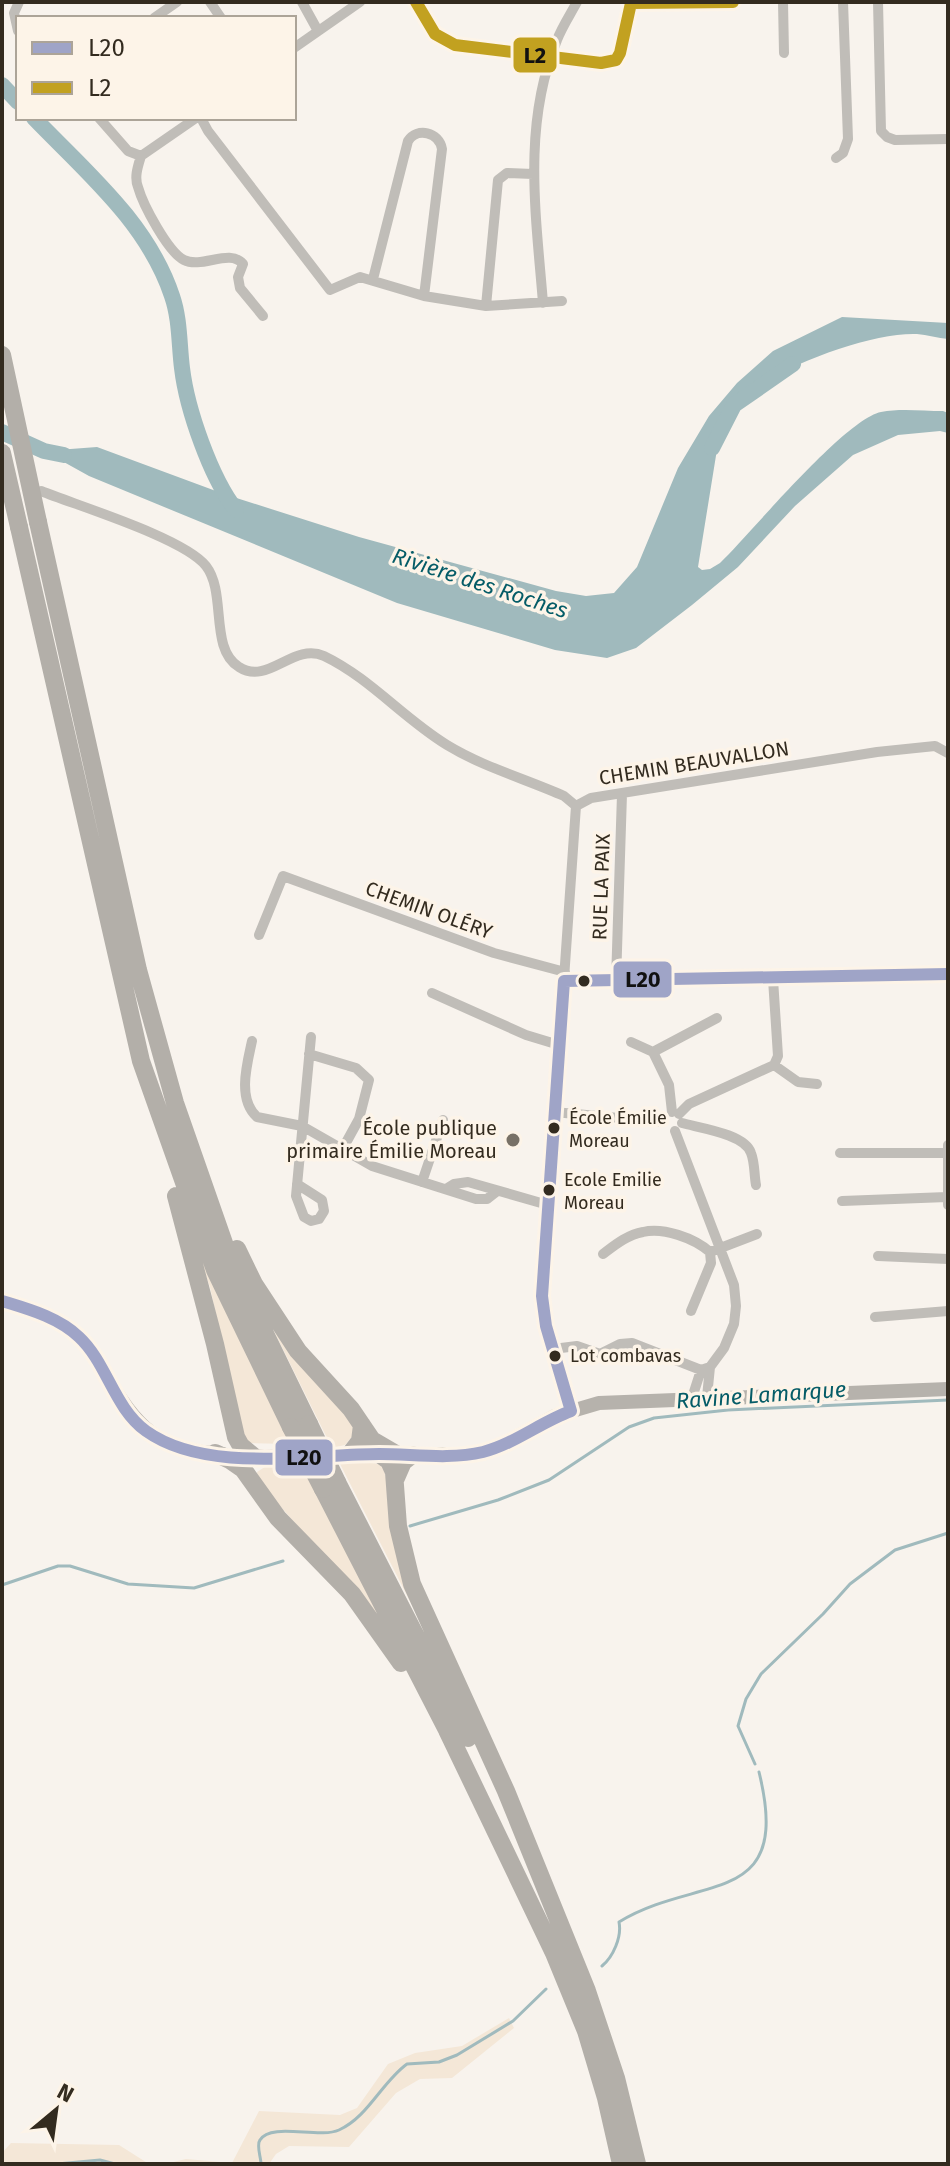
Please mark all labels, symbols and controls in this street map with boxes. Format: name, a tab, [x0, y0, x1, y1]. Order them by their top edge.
legend	[16, 16, 296, 120]
text: L20	[88, 34, 125, 62]
line badge: L2	[512, 36, 558, 74]
text: L2	[524, 42, 546, 69]
text: L2	[88, 74, 111, 102]
water label: Rivière des Roches	[389, 542, 571, 624]
street label: CHEMIN BEAUVALLON	[597, 736, 791, 790]
street label: RUE LA PAIX	[587, 833, 615, 941]
street label: CHEMIN OLÉRY	[362, 876, 496, 944]
line badge: L20	[612, 960, 673, 999]
text: L20	[625, 966, 661, 993]
unlabelled marker	[576, 973, 592, 989]
place label: École Émilie Moreau	[569, 1106, 667, 1152]
place label: École publique primaire Émilie Moreau	[286, 1116, 497, 1163]
marker: École Émilie Moreau	[546, 1120, 562, 1136]
marker: École publique primaire Émilie Moreau	[504, 1131, 522, 1149]
place label: Ecole Emilie Moreau	[564, 1169, 662, 1214]
marker: Ecole Emilie Moreau	[541, 1182, 557, 1198]
place label: Lot combavas	[570, 1345, 681, 1367]
marker: Lot combavas	[547, 1348, 563, 1364]
water label: Ravine Lamarque	[675, 1376, 847, 1414]
line badge: L20	[274, 1438, 334, 1477]
text: L20	[286, 1444, 322, 1471]
north arrow	[16, 2070, 96, 2150]
text: N	[53, 2078, 78, 2108]

